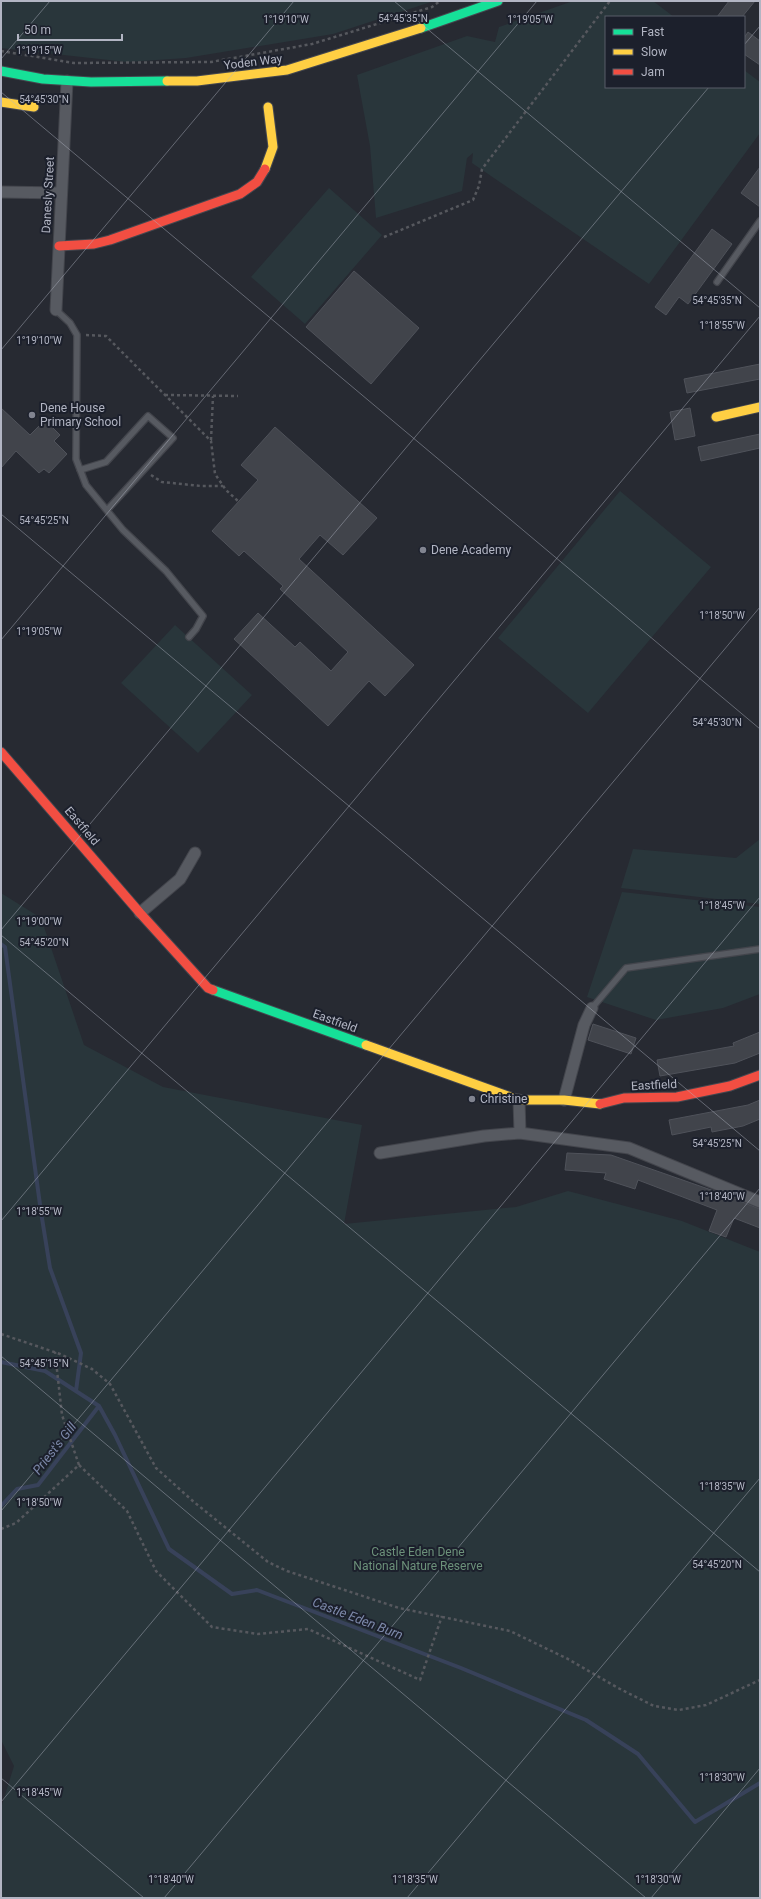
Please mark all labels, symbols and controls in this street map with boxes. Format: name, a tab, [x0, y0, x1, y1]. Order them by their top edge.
text: 54°45'35"N	[378, 13, 428, 24]
text: 1°19'10"W	[263, 14, 309, 25]
text: 1°19'05"W	[507, 14, 553, 25]
scale bar	[18, 16, 122, 42]
legend	[605, 16, 745, 88]
text: 50 m	[24, 23, 51, 37]
text: Fast	[641, 25, 664, 39]
text: 1°19'15"W	[16, 45, 62, 56]
text: Slow	[641, 45, 667, 59]
street label: Yoden Way	[223, 51, 283, 73]
text: Jam	[641, 65, 665, 79]
text: 54°45'30"N	[19, 94, 69, 105]
street label: Danesly Street	[39, 156, 57, 234]
text: 54°45'35"N	[692, 295, 742, 306]
text: 1°18'55"W	[699, 320, 745, 331]
text: 1°19'10"W	[16, 335, 62, 346]
place label: Dene House Primary School	[40, 401, 121, 429]
marker: Dene House Primary School	[27, 410, 37, 420]
text: 54°45'25"N	[19, 515, 69, 526]
place label: Dene Academy	[431, 543, 511, 557]
marker: Dene Academy	[418, 545, 428, 555]
text: 1°18'50"W	[699, 610, 745, 621]
text: 1°19'05"W	[16, 626, 62, 637]
text: 54°45'30"N	[692, 717, 742, 728]
street label: Eastfield	[62, 804, 102, 848]
text: 1°18'45"W	[699, 900, 745, 911]
text: 1°19'00"W	[16, 916, 62, 927]
text: 54°45'20"N	[19, 937, 69, 948]
street label: Eastfield	[311, 1007, 359, 1035]
street label: Eastfield	[631, 1077, 677, 1093]
place label: Christine	[480, 1092, 527, 1106]
marker: Christine	[467, 1094, 477, 1104]
text: 54°45'25"N	[692, 1138, 742, 1149]
text: 1°18'40"W	[699, 1191, 745, 1202]
text: 1°18'55"W	[16, 1206, 62, 1217]
text: 54°45'15"N	[19, 1358, 69, 1369]
water label: Priest's Gill	[29, 1419, 80, 1477]
text: 1°18'35"W	[699, 1481, 745, 1492]
text: 1°18'50"W	[16, 1497, 62, 1508]
park label: Castle Eden Dene National Nature Reserve	[353, 1545, 483, 1573]
text: 54°45'20"N	[692, 1559, 742, 1570]
water label: Castle Eden Burn	[310, 1594, 405, 1643]
text: 1°18'30"W	[699, 1772, 745, 1783]
text: 1°18'45"W	[16, 1787, 62, 1798]
text: 1°18'40"W	[148, 1874, 194, 1885]
text: 1°18'35"W	[392, 1874, 438, 1885]
text: 1°18'30"W	[635, 1874, 681, 1885]

